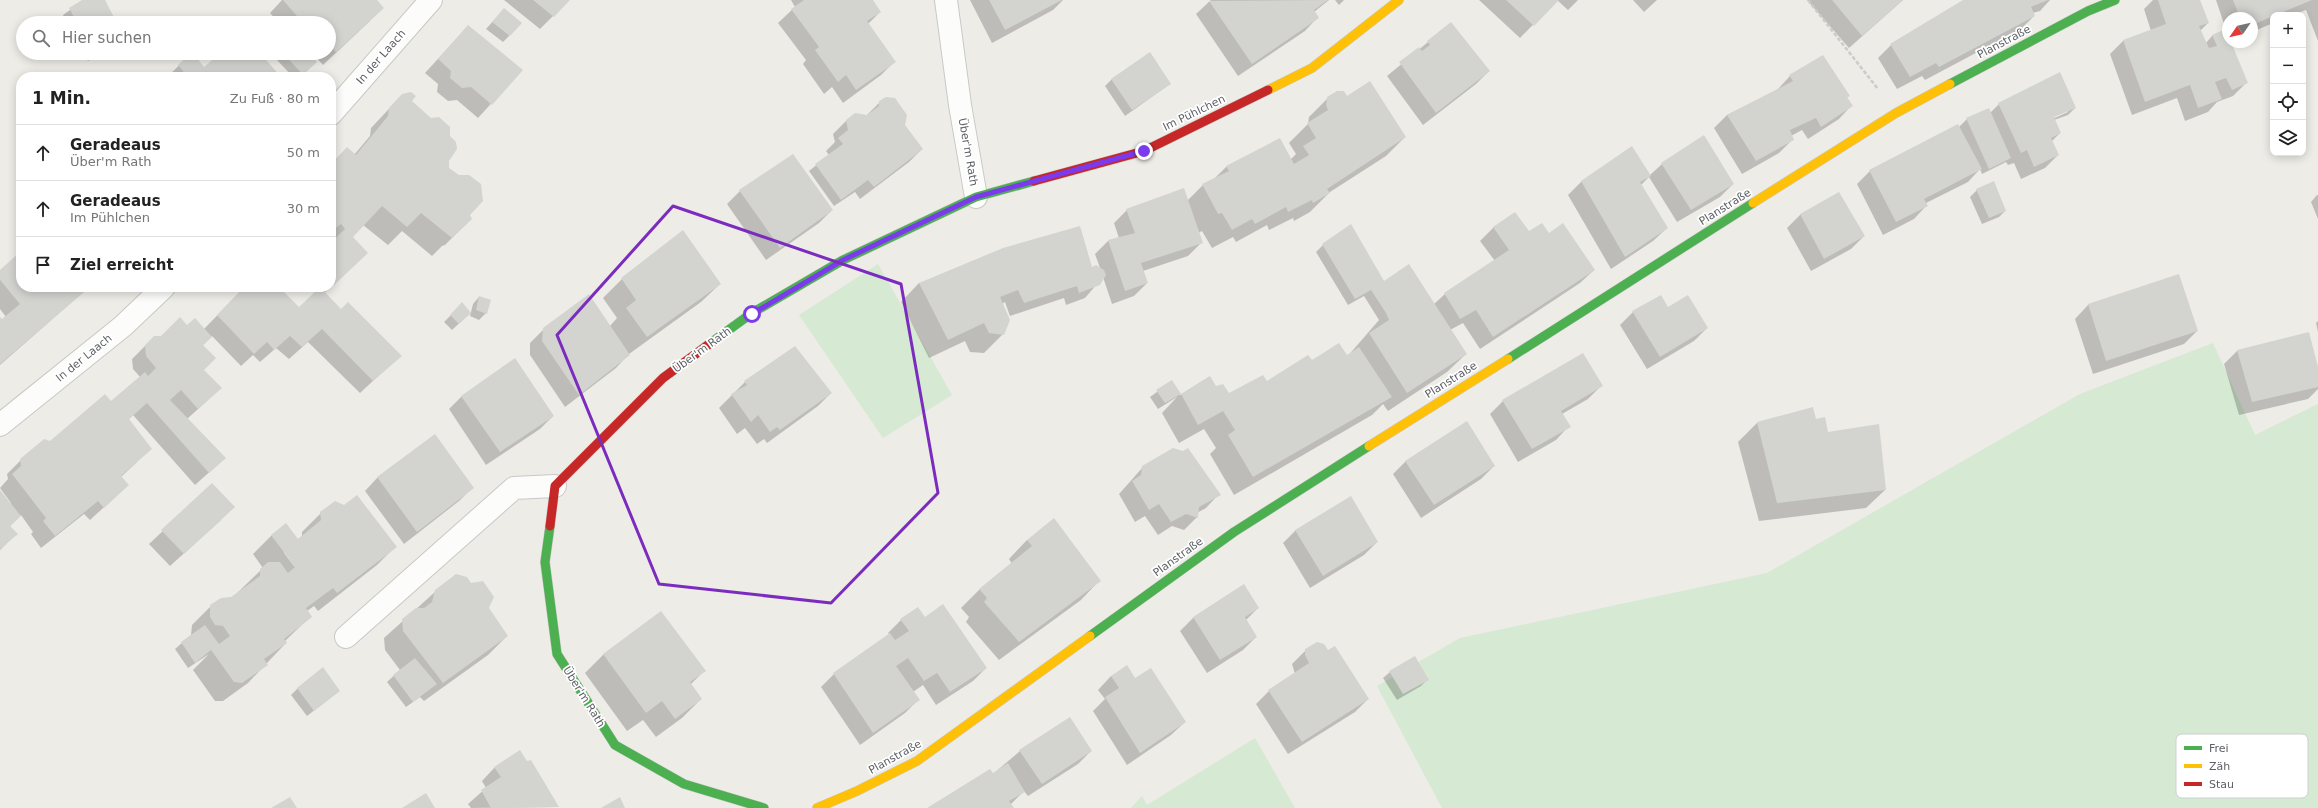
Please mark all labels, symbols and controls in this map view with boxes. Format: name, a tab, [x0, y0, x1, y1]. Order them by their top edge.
north arrow	[2222, 12, 2258, 48]
map controls	[2270, 12, 2306, 156]
button: +	[2270, 12, 2306, 48]
search box	[16, 16, 336, 60]
street label: Planstraße	[1975, 22, 2033, 61]
icon: search	[30, 27, 52, 49]
street label: In der Laach	[354, 27, 408, 87]
text: Hier suchen	[62, 29, 151, 47]
button: −	[2270, 48, 2306, 84]
button: locate	[2270, 84, 2306, 120]
text: 1 Min.	[32, 88, 91, 108]
text: Zu Fuß · 80 m	[230, 91, 320, 106]
street label: Im Pühlchen	[1161, 92, 1227, 134]
street label: Über'm Rath	[956, 117, 980, 187]
button: layers	[2270, 120, 2306, 156]
text: Geradeaus	[70, 136, 161, 154]
icon: ahead	[32, 142, 54, 164]
route end	[1135, 142, 1153, 160]
text: 50 m	[287, 145, 320, 160]
text: Über'm Rath	[70, 154, 152, 169]
street label: Planstraße	[1697, 186, 1753, 228]
text: Geradeaus	[70, 192, 161, 210]
icon: ahead	[32, 198, 54, 220]
text: 30 m	[287, 201, 320, 216]
text: Im Pühlchen	[70, 210, 150, 225]
icon: arrive	[32, 254, 54, 276]
text: Ziel erreicht	[70, 256, 174, 274]
route start	[743, 305, 761, 323]
street label: Über'm Rath	[670, 324, 734, 376]
street label: In der Laach	[53, 332, 115, 384]
street label: Planstraße	[1423, 359, 1479, 401]
street label: Planstraße	[1151, 534, 1206, 579]
street label: Über'm Rath	[560, 664, 608, 730]
legend	[2176, 734, 2308, 798]
street label: Planstraße	[866, 737, 924, 777]
text: Frei	[2209, 742, 2229, 755]
text: Zäh	[2209, 760, 2230, 773]
text: Stau	[2209, 778, 2234, 791]

